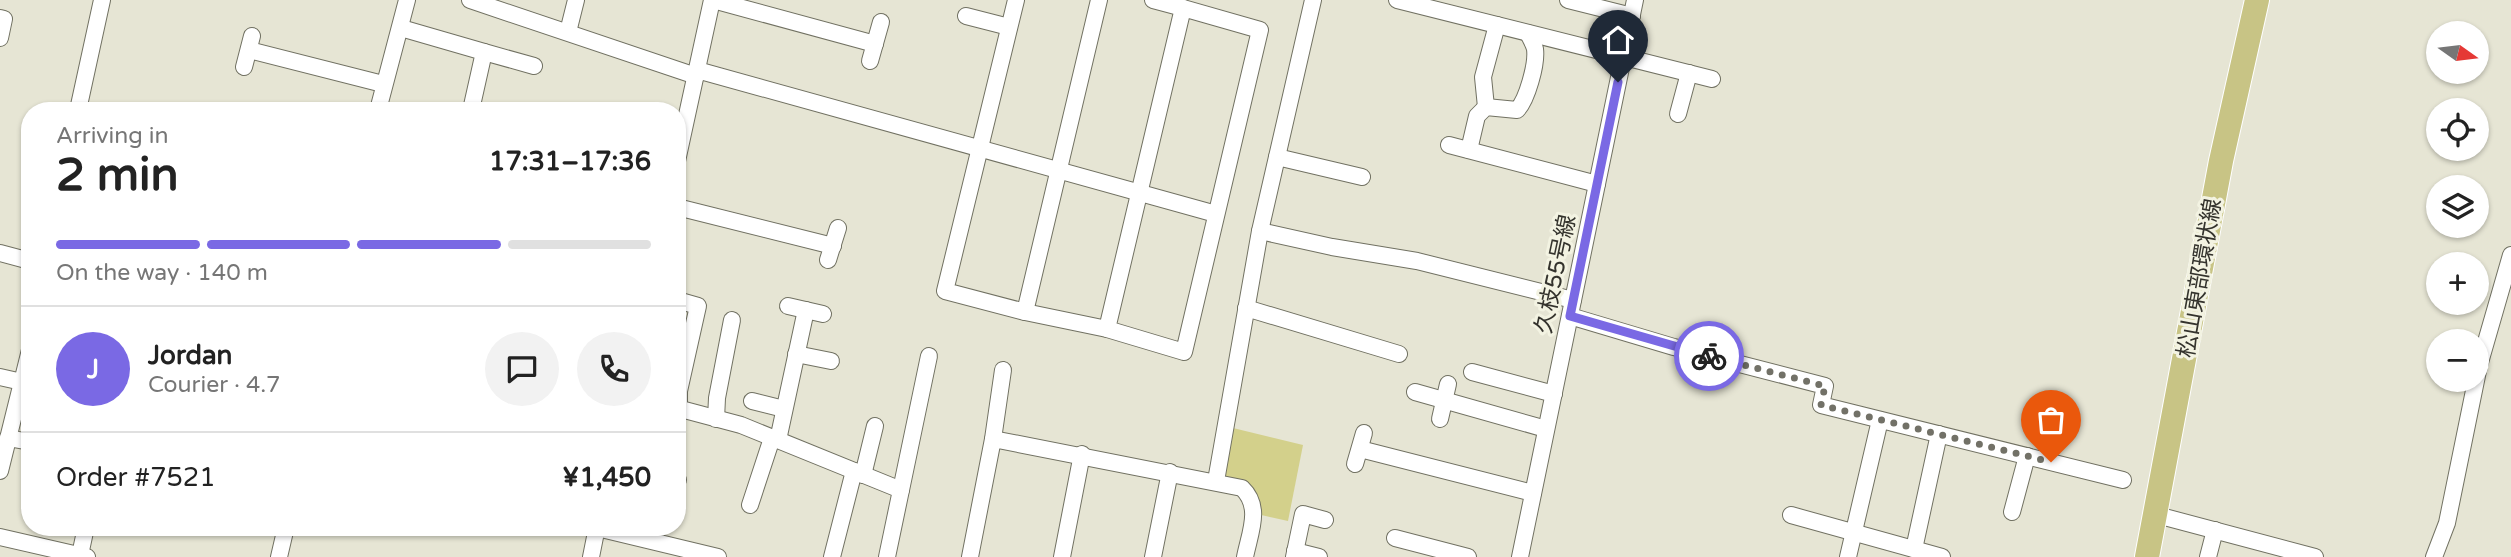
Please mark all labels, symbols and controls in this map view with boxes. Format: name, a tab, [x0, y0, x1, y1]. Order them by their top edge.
pin	[1588, 10, 1648, 82]
icon: home	[1599, 21, 1637, 59]
north arrow	[2426, 21, 2488, 84]
map controls	[2426, 21, 2489, 392]
button: locate	[2426, 98, 2489, 161]
text: Arriving in	[56, 122, 169, 150]
text: 17:31–17:36	[489, 146, 651, 177]
text: 2 min	[56, 148, 179, 203]
button: layers	[2426, 175, 2489, 238]
street label: 松山東部環状線	[2172, 196, 2228, 360]
street label: 久枝55号線	[1530, 212, 1582, 336]
button: +	[2426, 252, 2489, 315]
text: On the way · 140 m	[56, 259, 268, 287]
courier	[1674, 321, 1744, 391]
button: −	[2426, 329, 2489, 392]
button: chat	[485, 332, 559, 406]
button: phone	[577, 332, 651, 406]
icon: bike	[1690, 337, 1728, 375]
text: Jordan	[148, 340, 232, 371]
text: J	[87, 354, 99, 385]
text: Courier · 4.7	[148, 371, 281, 399]
pin	[2021, 390, 2081, 462]
icon: bag	[2032, 401, 2070, 439]
text: Order #7521	[56, 462, 216, 493]
text: ¥1,450	[562, 462, 651, 493]

